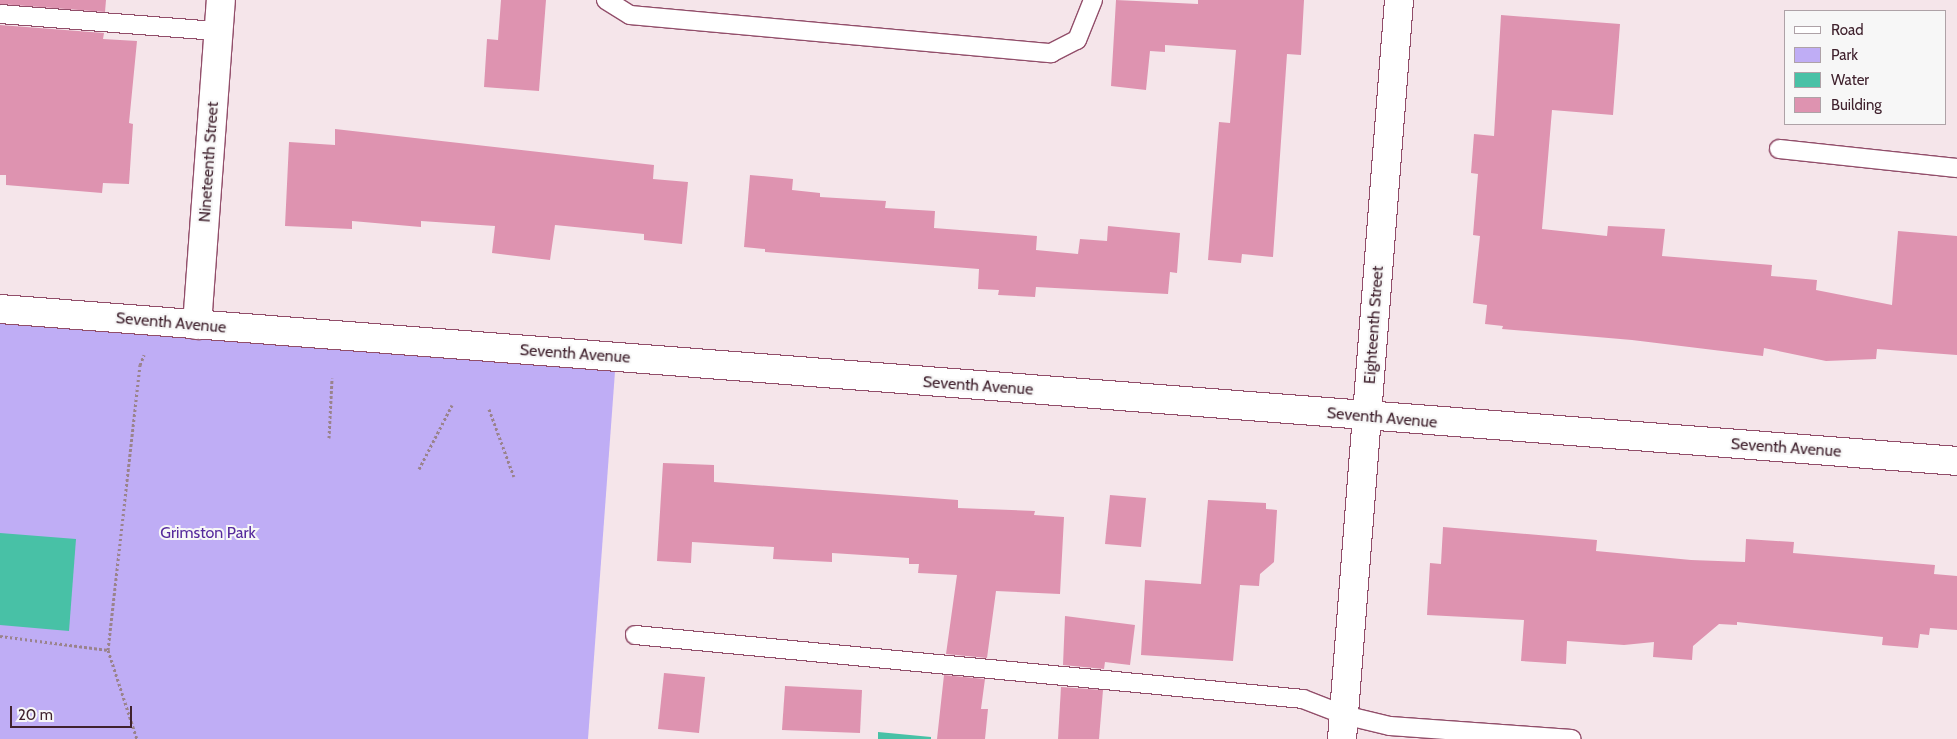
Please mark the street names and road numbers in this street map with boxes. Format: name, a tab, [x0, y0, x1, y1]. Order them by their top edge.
street label: Nineteenth Street	[195, 101, 223, 223]
street label: Eighteenth Street	[1360, 265, 1388, 385]
street label: Seventh Avenue	[115, 309, 227, 337]
street label: Seventh Avenue	[519, 341, 631, 367]
street label: Seventh Avenue	[922, 373, 1034, 399]
street label: Seventh Avenue	[1326, 404, 1438, 432]
street label: Seventh Avenue	[1730, 435, 1842, 461]

